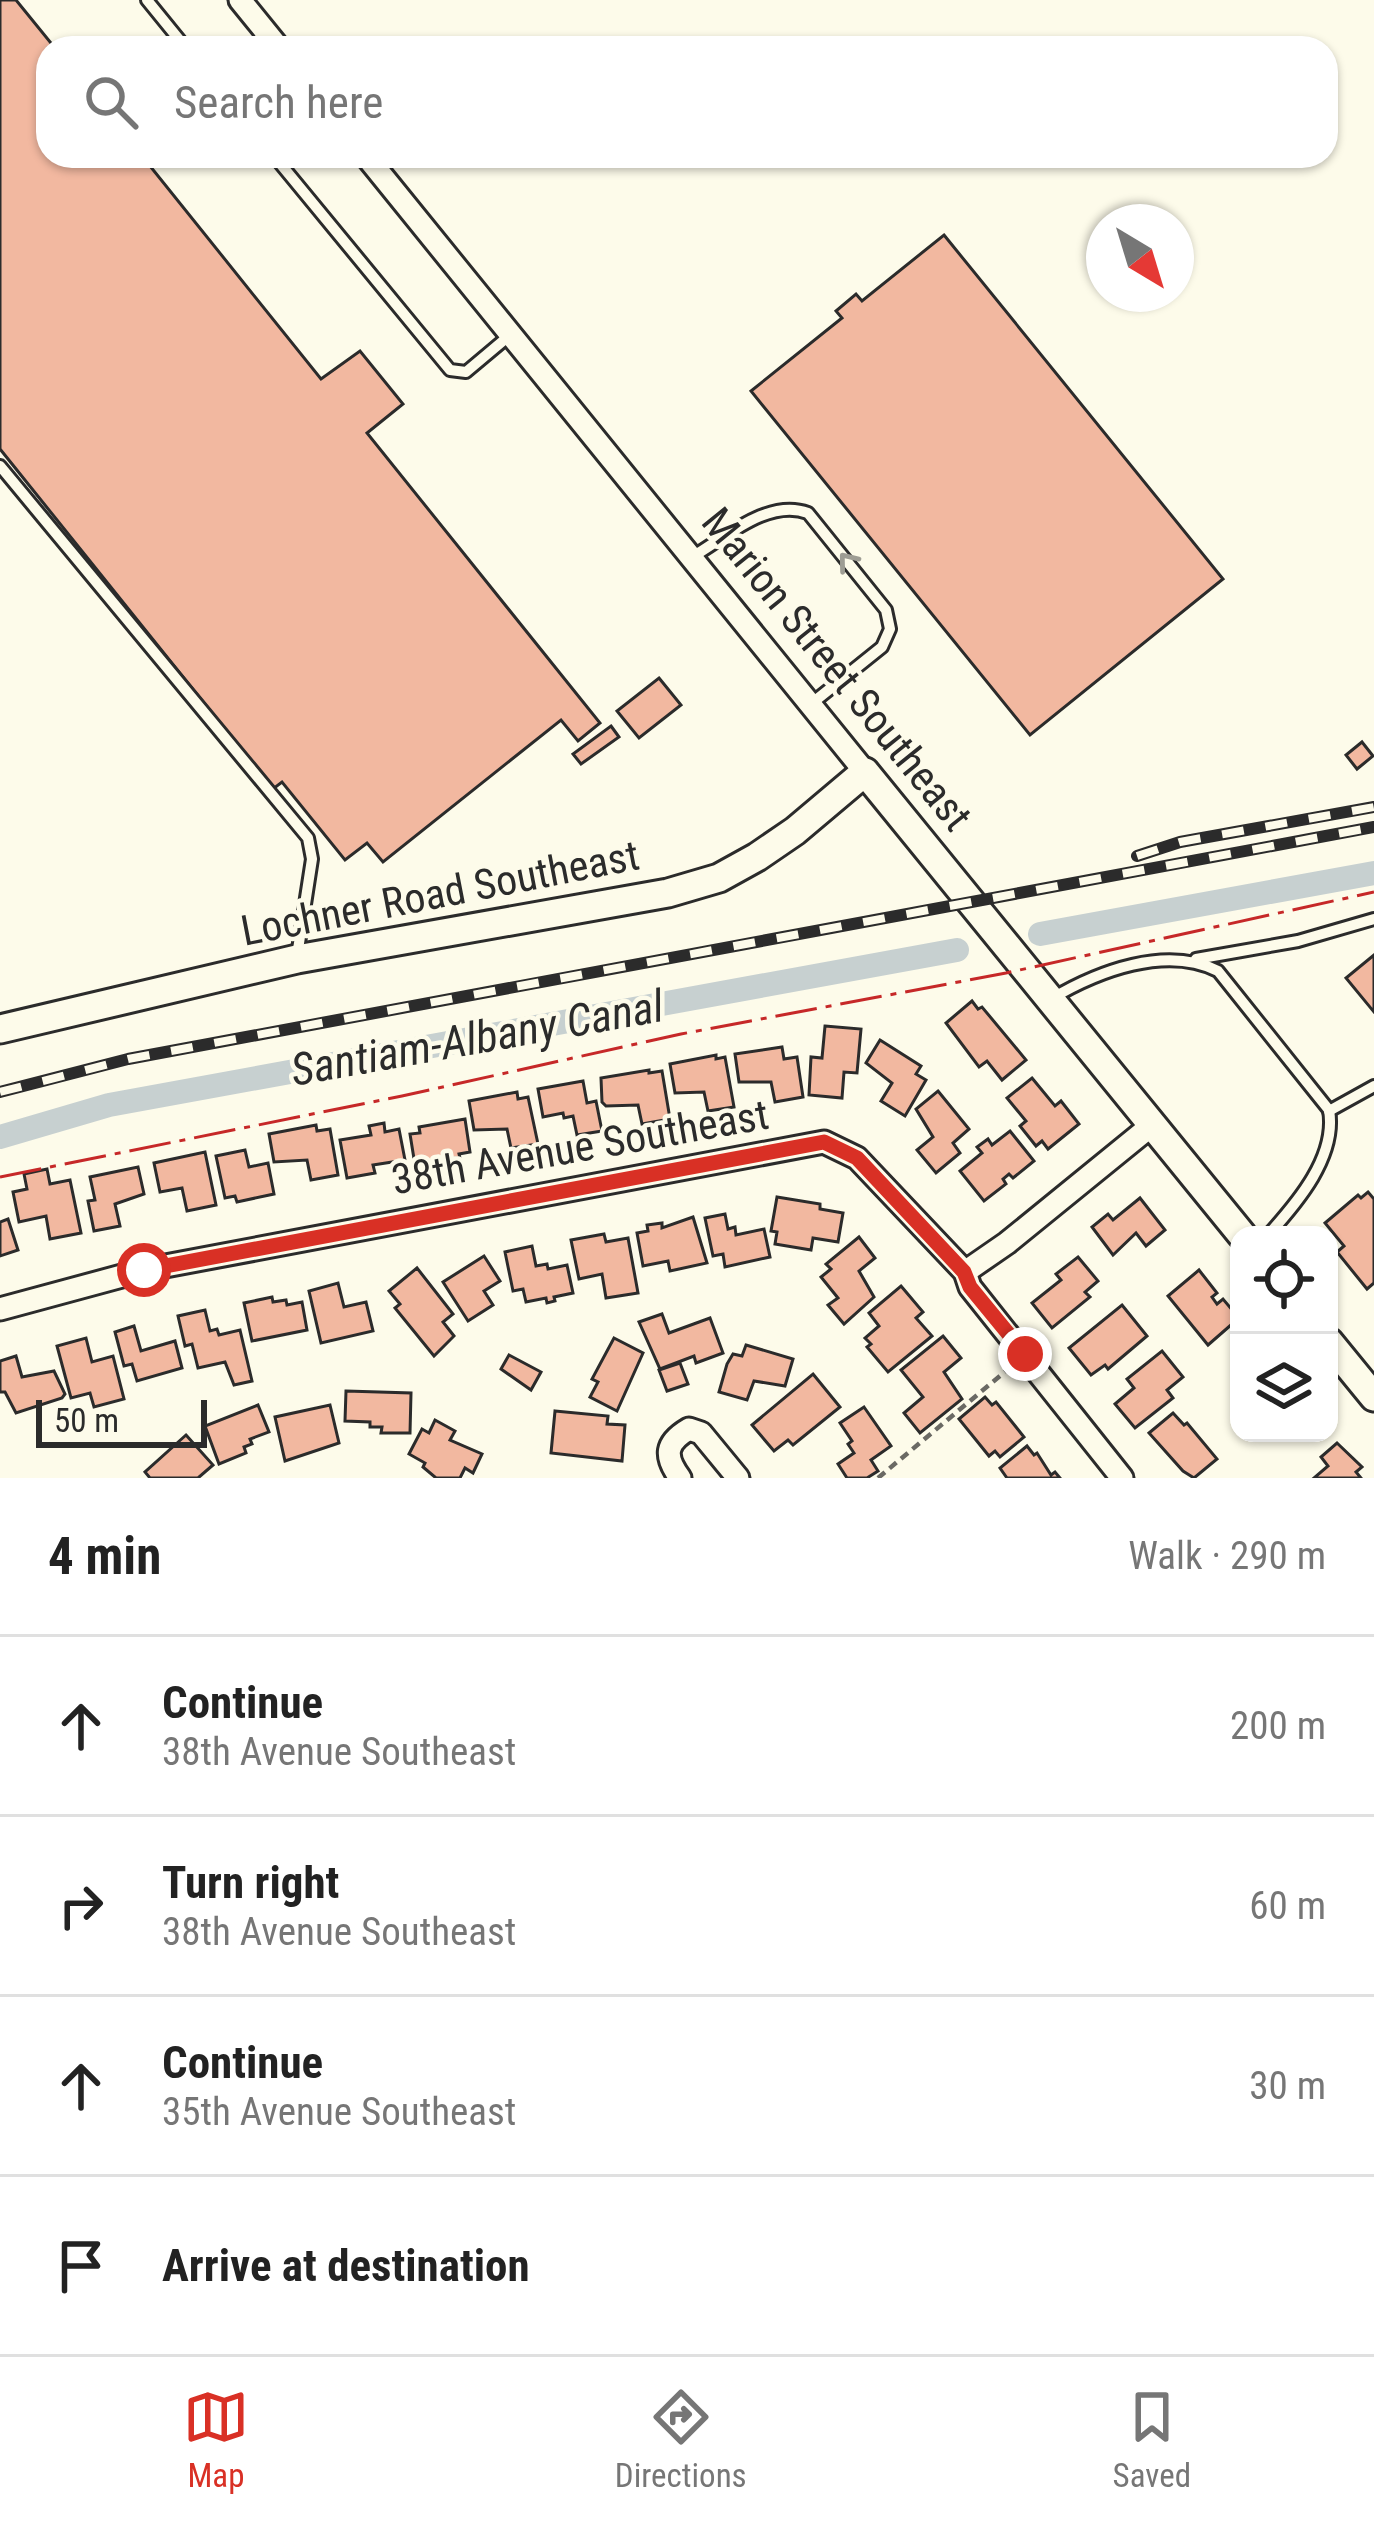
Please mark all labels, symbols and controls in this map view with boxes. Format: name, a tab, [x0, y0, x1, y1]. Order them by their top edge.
search box	[36, 36, 1338, 168]
icon: search	[78, 69, 144, 135]
text: Search here	[174, 76, 383, 129]
north arrow	[1086, 204, 1194, 312]
street label: Marion Street Southeast	[692, 498, 982, 840]
one-way arrow	[840, 553, 861, 575]
street label: Lochner Road Southeast	[237, 830, 643, 956]
water label: Santiam-Albany Canal	[287, 979, 668, 1097]
street label: 38th Avenue Southeast	[388, 1090, 772, 1204]
map controls	[1230, 1226, 1338, 1442]
button: locate	[1230, 1226, 1338, 1334]
route start	[117, 1243, 171, 1297]
route end	[998, 1327, 1052, 1381]
button: layers	[1230, 1334, 1338, 1442]
scale bar	[36, 1394, 207, 1447]
text: 50 m	[54, 1401, 119, 1440]
text: 4 min	[48, 1527, 161, 1586]
text: Walk · 290 m	[1128, 1533, 1326, 1579]
text: Continue	[162, 1676, 323, 1729]
icon: ahead	[48, 1693, 114, 1759]
text: 200 m	[1230, 1703, 1326, 1749]
text: 38th Avenue Southeast	[162, 1729, 516, 1775]
text: Turn right	[162, 1856, 339, 1909]
icon: right	[48, 1873, 114, 1939]
text: 60 m	[1249, 1883, 1326, 1929]
text: 38th Avenue Southeast	[162, 1909, 516, 1955]
text: Continue	[162, 2036, 323, 2089]
icon: ahead	[48, 2053, 114, 2119]
text: 30 m	[1249, 2063, 1326, 2109]
text: 35th Avenue Southeast	[162, 2089, 516, 2135]
icon: arrive	[48, 2233, 114, 2299]
text: Arrive at destination	[162, 2239, 530, 2292]
tab: Map	[183, 2384, 249, 2495]
tab: Directions	[615, 2384, 747, 2495]
tab: Saved	[1113, 2384, 1191, 2495]

